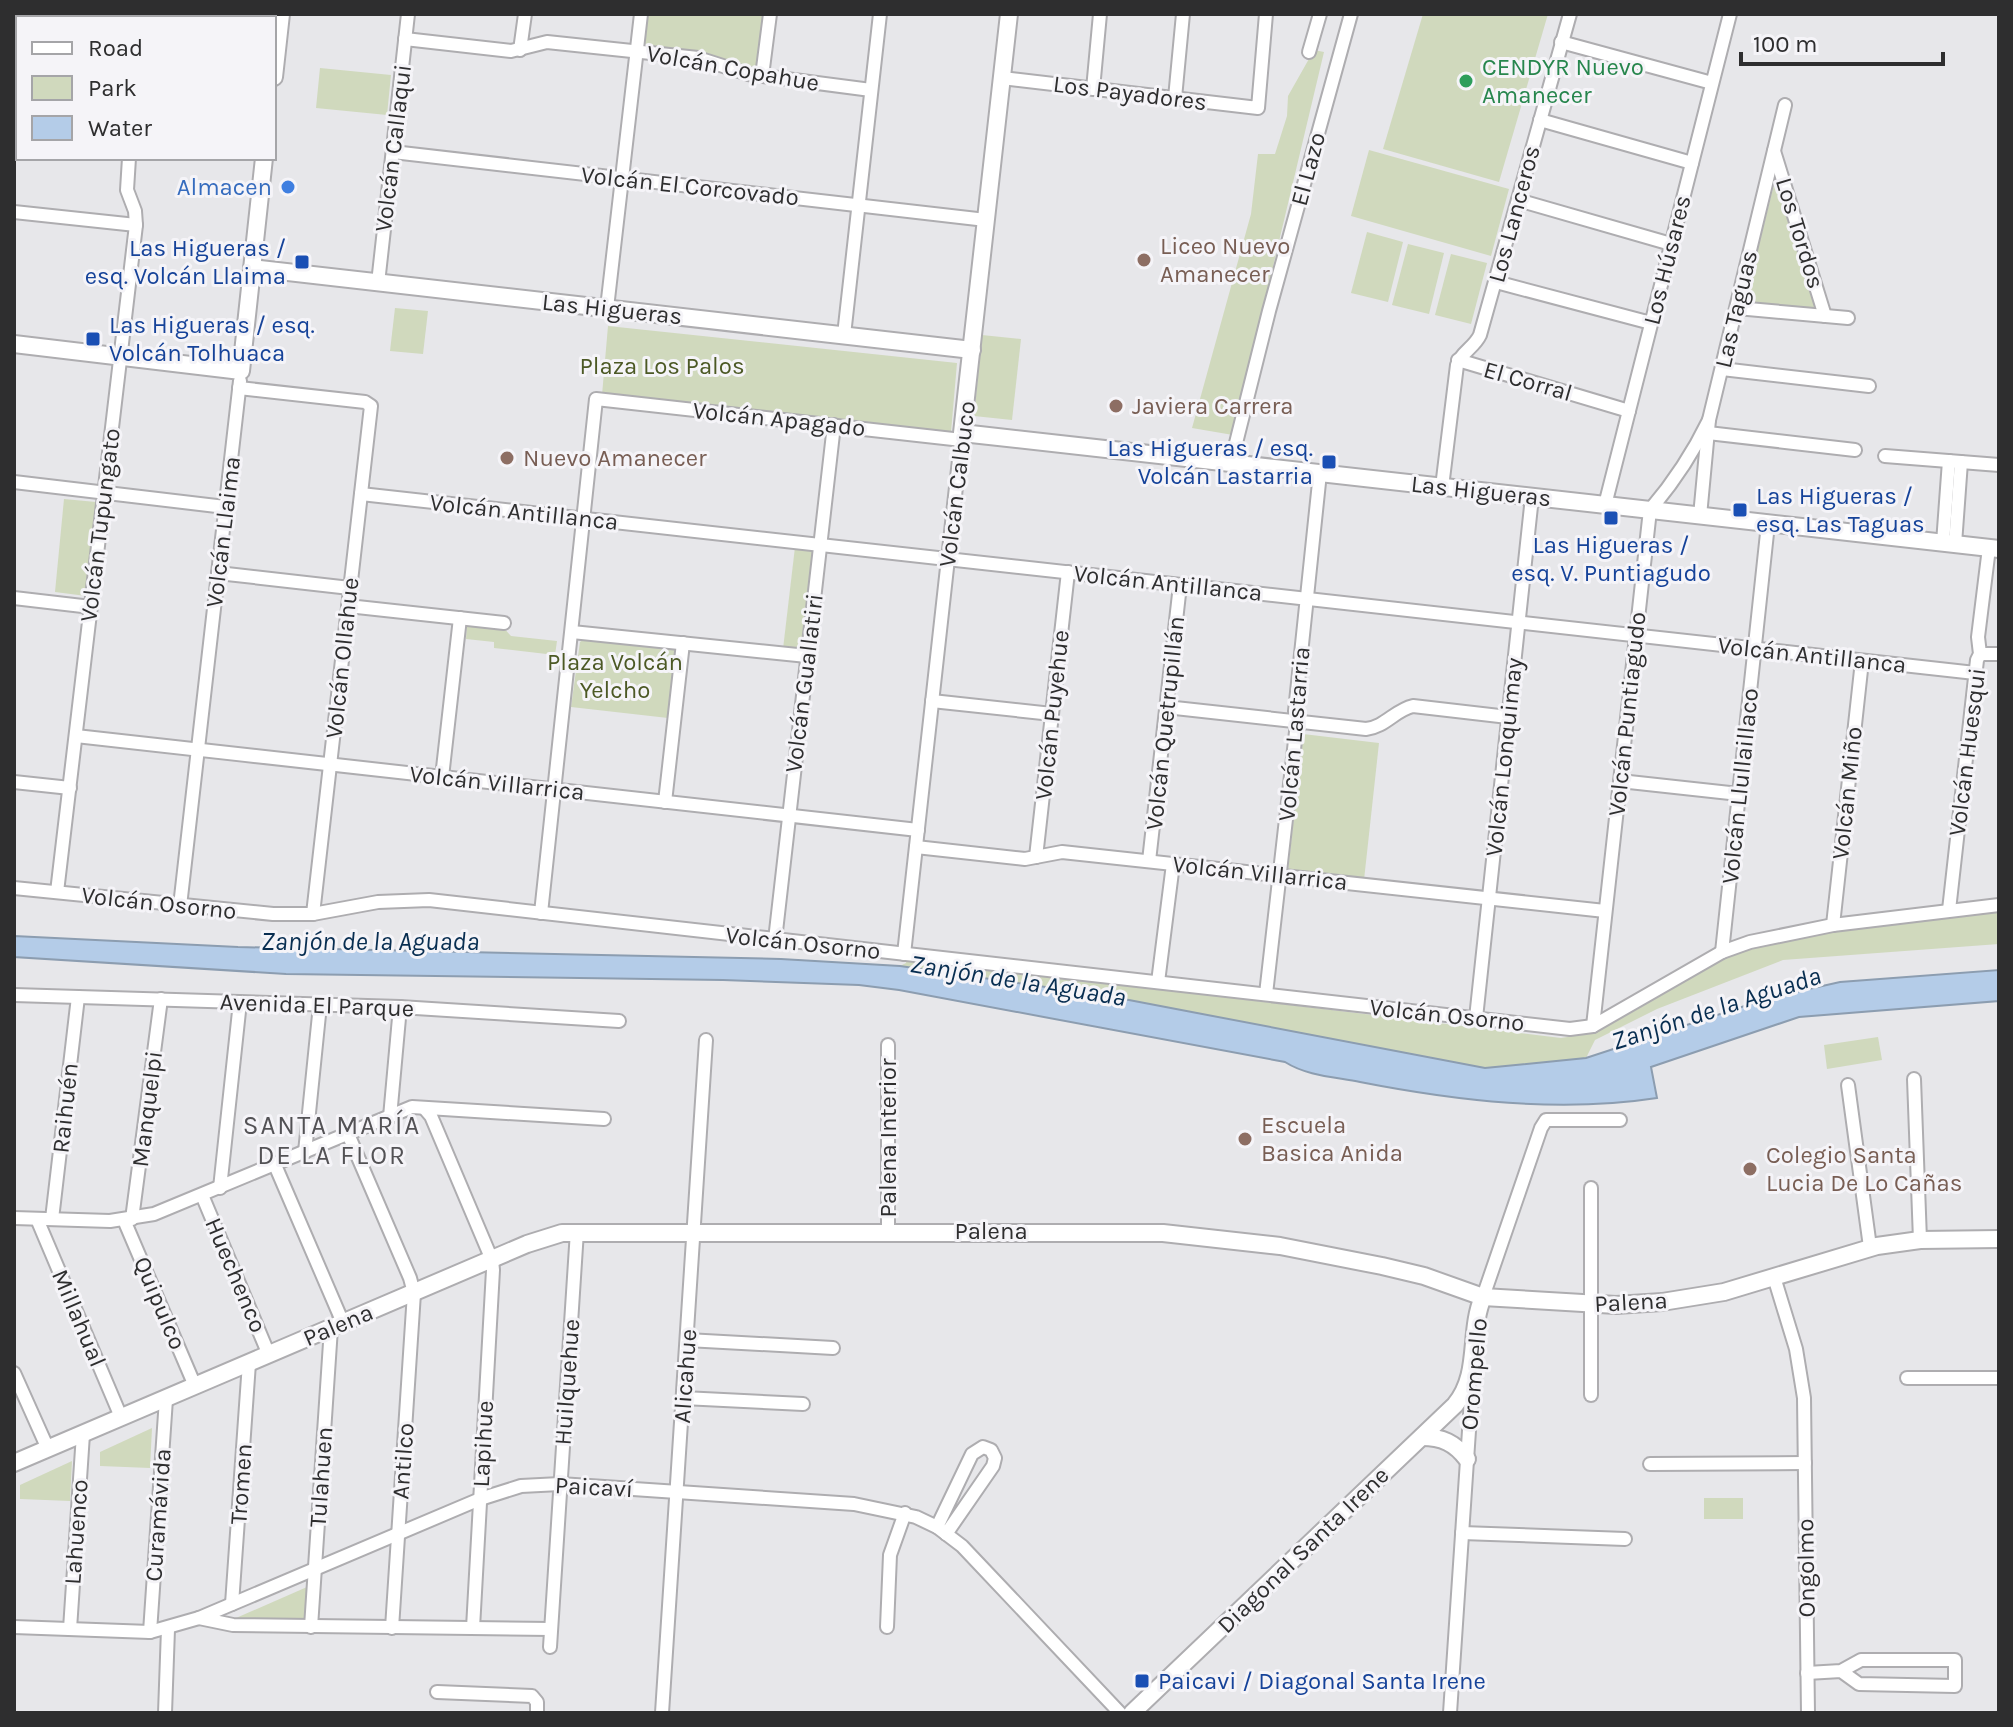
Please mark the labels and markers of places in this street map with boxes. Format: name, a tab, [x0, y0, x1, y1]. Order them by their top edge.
place label: CENDYR Nuevo Amanecer	[1482, 53, 1644, 109]
marker: CENDYR Nuevo Amanecer	[1457, 72, 1475, 90]
place label: Almacen	[177, 173, 272, 201]
marker: Almacen	[279, 178, 297, 196]
place label: Liceo Nuevo Amanecer	[1160, 232, 1290, 288]
place label: Las Higueras / esq. Volcán Llaima	[85, 234, 286, 290]
marker: Liceo Nuevo Amanecer	[1135, 251, 1153, 269]
marker: Las Higueras / esq. Volcán Llaima	[293, 253, 311, 271]
place label: Las Higueras / esq. Volcán Tolhuaca	[109, 311, 315, 367]
marker: Las Higueras / esq. Volcán Tolhuaca	[84, 330, 102, 348]
place label: Javiera Carrera	[1132, 392, 1294, 420]
marker: Javiera Carrera	[1107, 397, 1125, 415]
place label: Las Higueras / esq. Volcán Lastarria	[1107, 434, 1313, 490]
place label: Nuevo Amanecer	[523, 444, 707, 472]
marker: Nuevo Amanecer	[498, 449, 516, 467]
marker: Las Higueras / esq. Volcán Lastarria	[1320, 453, 1338, 471]
place label: Las Higueras / esq. Las Taguas	[1756, 482, 1925, 538]
marker: Las Higueras / esq. Las Taguas	[1731, 501, 1749, 519]
marker: Las Higueras / esq. V. Puntiagudo	[1602, 509, 1620, 527]
place label: Las Higueras / esq. V. Puntiagudo	[1511, 531, 1711, 587]
place label: Escuela Basica Anida	[1261, 1111, 1403, 1167]
marker: Escuela Basica Anida	[1236, 1130, 1254, 1148]
place label: Colegio Santa Lucia De Lo Cañas	[1766, 1141, 1962, 1197]
marker: Colegio Santa Lucia De Lo Cañas	[1741, 1160, 1759, 1178]
place label: Paicavi / Diagonal Santa Irene	[1158, 1667, 1486, 1695]
marker: Paicavi / Diagonal Santa Irene	[1133, 1672, 1151, 1690]

